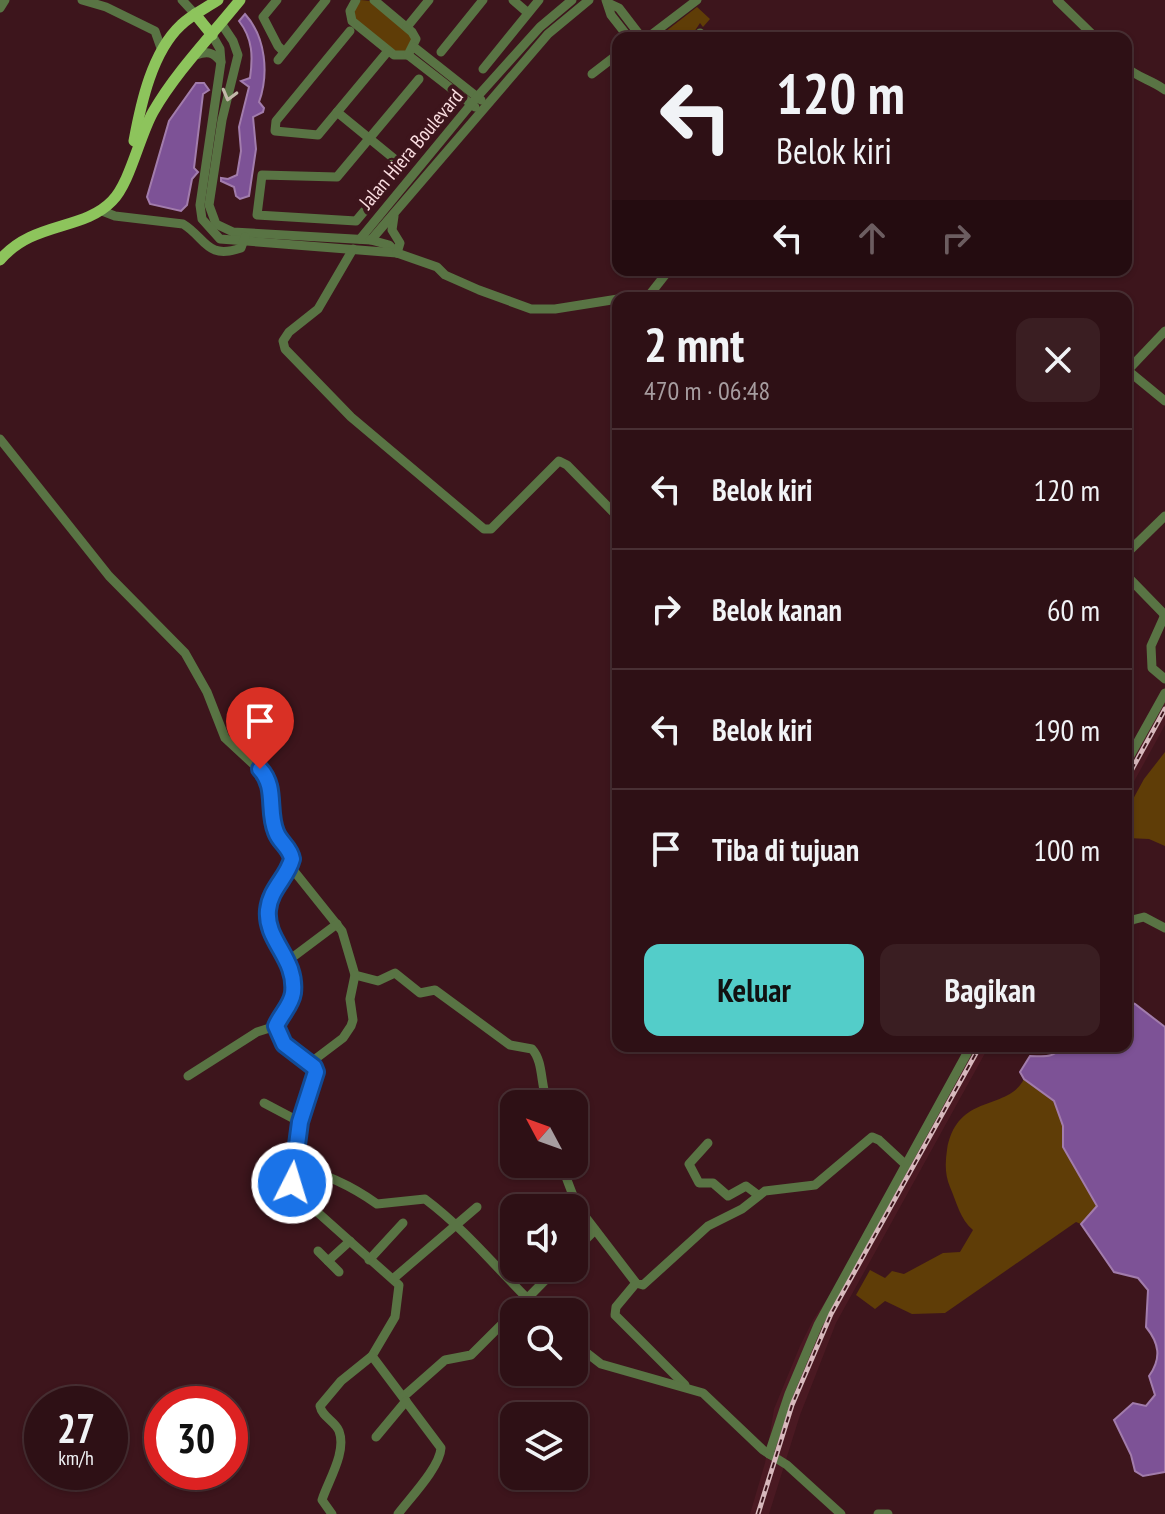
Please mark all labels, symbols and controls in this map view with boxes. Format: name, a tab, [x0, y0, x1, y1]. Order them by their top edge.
text: 120 m	[776, 57, 905, 129]
icon: left	[644, 64, 748, 168]
street label: Jalan Hiera Boulevard	[353, 84, 469, 215]
one-way arrow	[221, 88, 238, 102]
text: Belok kiri	[776, 127, 892, 174]
icon: left	[766, 216, 810, 260]
icon: ahead	[850, 216, 894, 260]
icon: right	[934, 216, 978, 260]
text: 2 mnt	[644, 313, 744, 375]
button: close	[1016, 318, 1100, 402]
text: 470 m · 06:48	[644, 374, 770, 407]
icon: left	[644, 467, 688, 511]
text: Belok kiri	[712, 470, 813, 509]
text: 120 m	[1034, 470, 1100, 509]
icon: right	[644, 587, 688, 631]
text: Belok kanan	[712, 590, 842, 629]
text: 60 m	[1047, 590, 1100, 629]
pin	[226, 687, 294, 769]
icon: arrive	[238, 699, 282, 743]
icon: left	[644, 707, 688, 751]
text: Belok kiri	[712, 710, 813, 749]
text: 190 m	[1034, 710, 1100, 749]
icon: arrive	[644, 827, 688, 871]
text: Tiba di tujuan	[712, 830, 859, 869]
text: 100 m	[1034, 830, 1100, 869]
button: Keluar	[644, 944, 864, 1036]
button: Bagikan	[880, 944, 1100, 1036]
north arrow	[500, 1090, 588, 1178]
map controls	[500, 1090, 588, 1490]
position arrow	[250, 1141, 334, 1225]
button: sound	[500, 1194, 588, 1282]
button: search	[500, 1298, 588, 1386]
speed limit sign: 30	[144, 1386, 248, 1490]
text: 27	[57, 1402, 95, 1454]
button: layers	[500, 1402, 588, 1490]
text: km/h	[58, 1445, 94, 1471]

